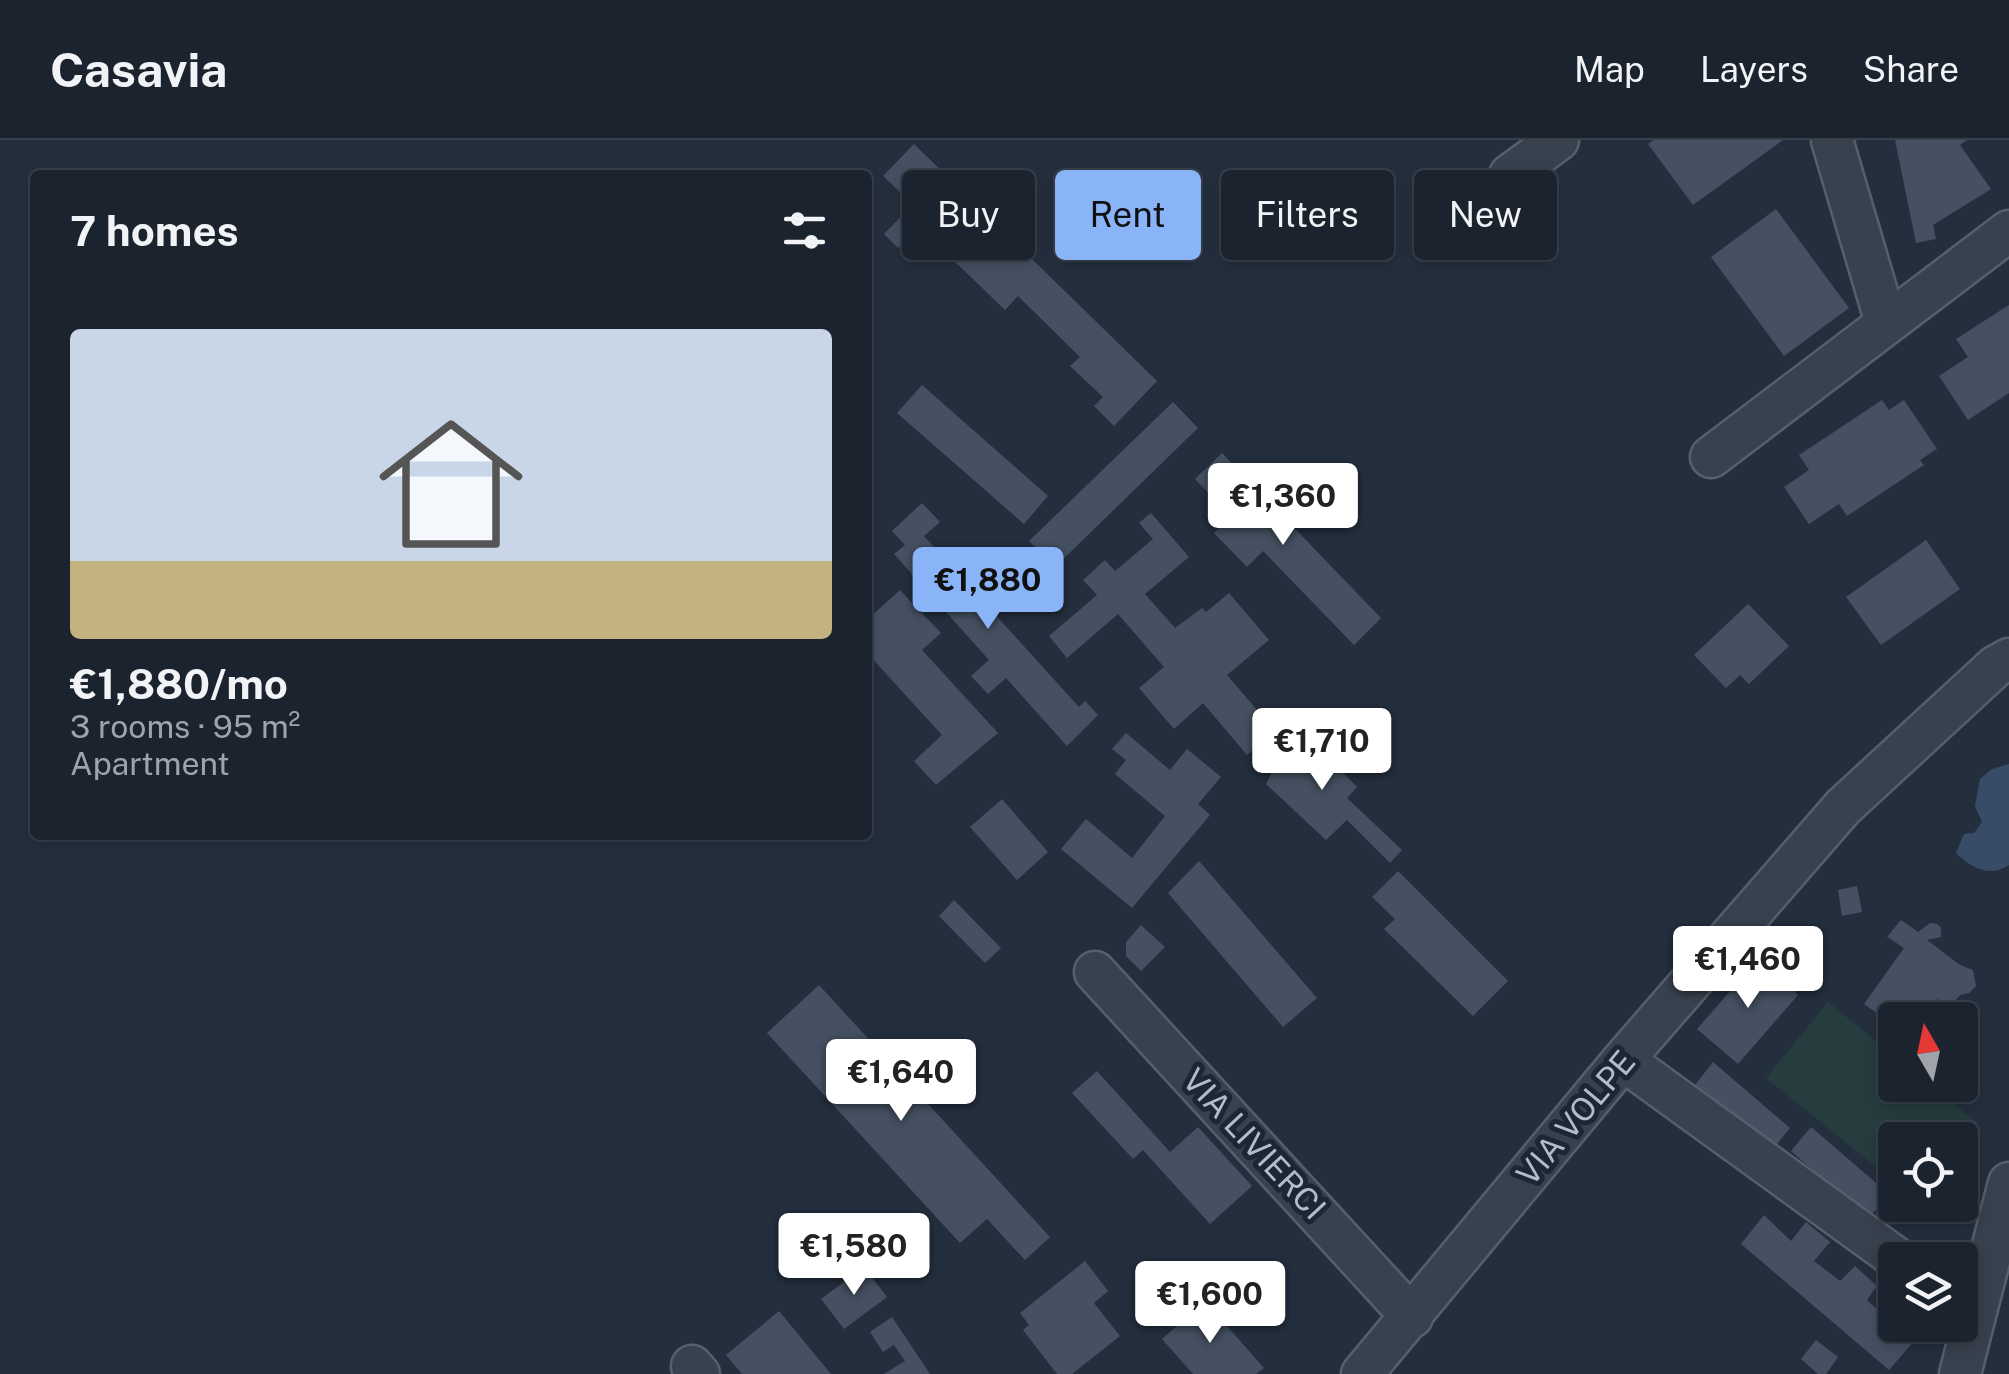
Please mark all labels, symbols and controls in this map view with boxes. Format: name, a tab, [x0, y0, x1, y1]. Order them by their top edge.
text: Casavia	[50, 41, 228, 98]
text: Map	[1574, 49, 1645, 90]
text: Layers	[1700, 49, 1808, 90]
text: Share	[1863, 49, 1959, 90]
chip: Buy	[902, 170, 1035, 260]
chip: Rent	[1055, 170, 1201, 260]
chip: Filters	[1221, 170, 1394, 260]
chip: New	[1414, 170, 1557, 260]
icon: filters	[777, 203, 832, 258]
text: 7 homes	[70, 206, 239, 255]
icon: home	[361, 394, 541, 574]
pin: €1,360	[1202, 463, 1364, 548]
text: €1,360	[1230, 477, 1336, 514]
pin: €1,880	[907, 547, 1069, 632]
text: €1,880	[935, 561, 1041, 598]
text: €1,880/mo	[70, 659, 288, 708]
text: 3 rooms · 95 m²	[70, 708, 300, 745]
pin: €1,710	[1241, 708, 1403, 793]
text: €1,710	[1274, 722, 1370, 759]
text: Apartment	[70, 745, 230, 782]
pin: €1,460	[1667, 926, 1829, 1011]
text: €1,460	[1695, 940, 1801, 977]
north arrow	[1878, 1002, 1978, 1102]
map controls	[1878, 1002, 1978, 1342]
pin: €1,640	[820, 1039, 982, 1124]
street label: VIA VOLPE	[1509, 1043, 1642, 1192]
text: €1,640	[848, 1053, 954, 1090]
street label: VIA LIVIERCI	[1175, 1061, 1333, 1226]
button: locate	[1878, 1122, 1978, 1222]
pin: €1,580	[773, 1213, 935, 1298]
text: €1,580	[800, 1227, 908, 1264]
button: layers	[1878, 1242, 1978, 1342]
pin: €1,600	[1129, 1261, 1291, 1346]
text: €1,600	[1157, 1275, 1263, 1312]

